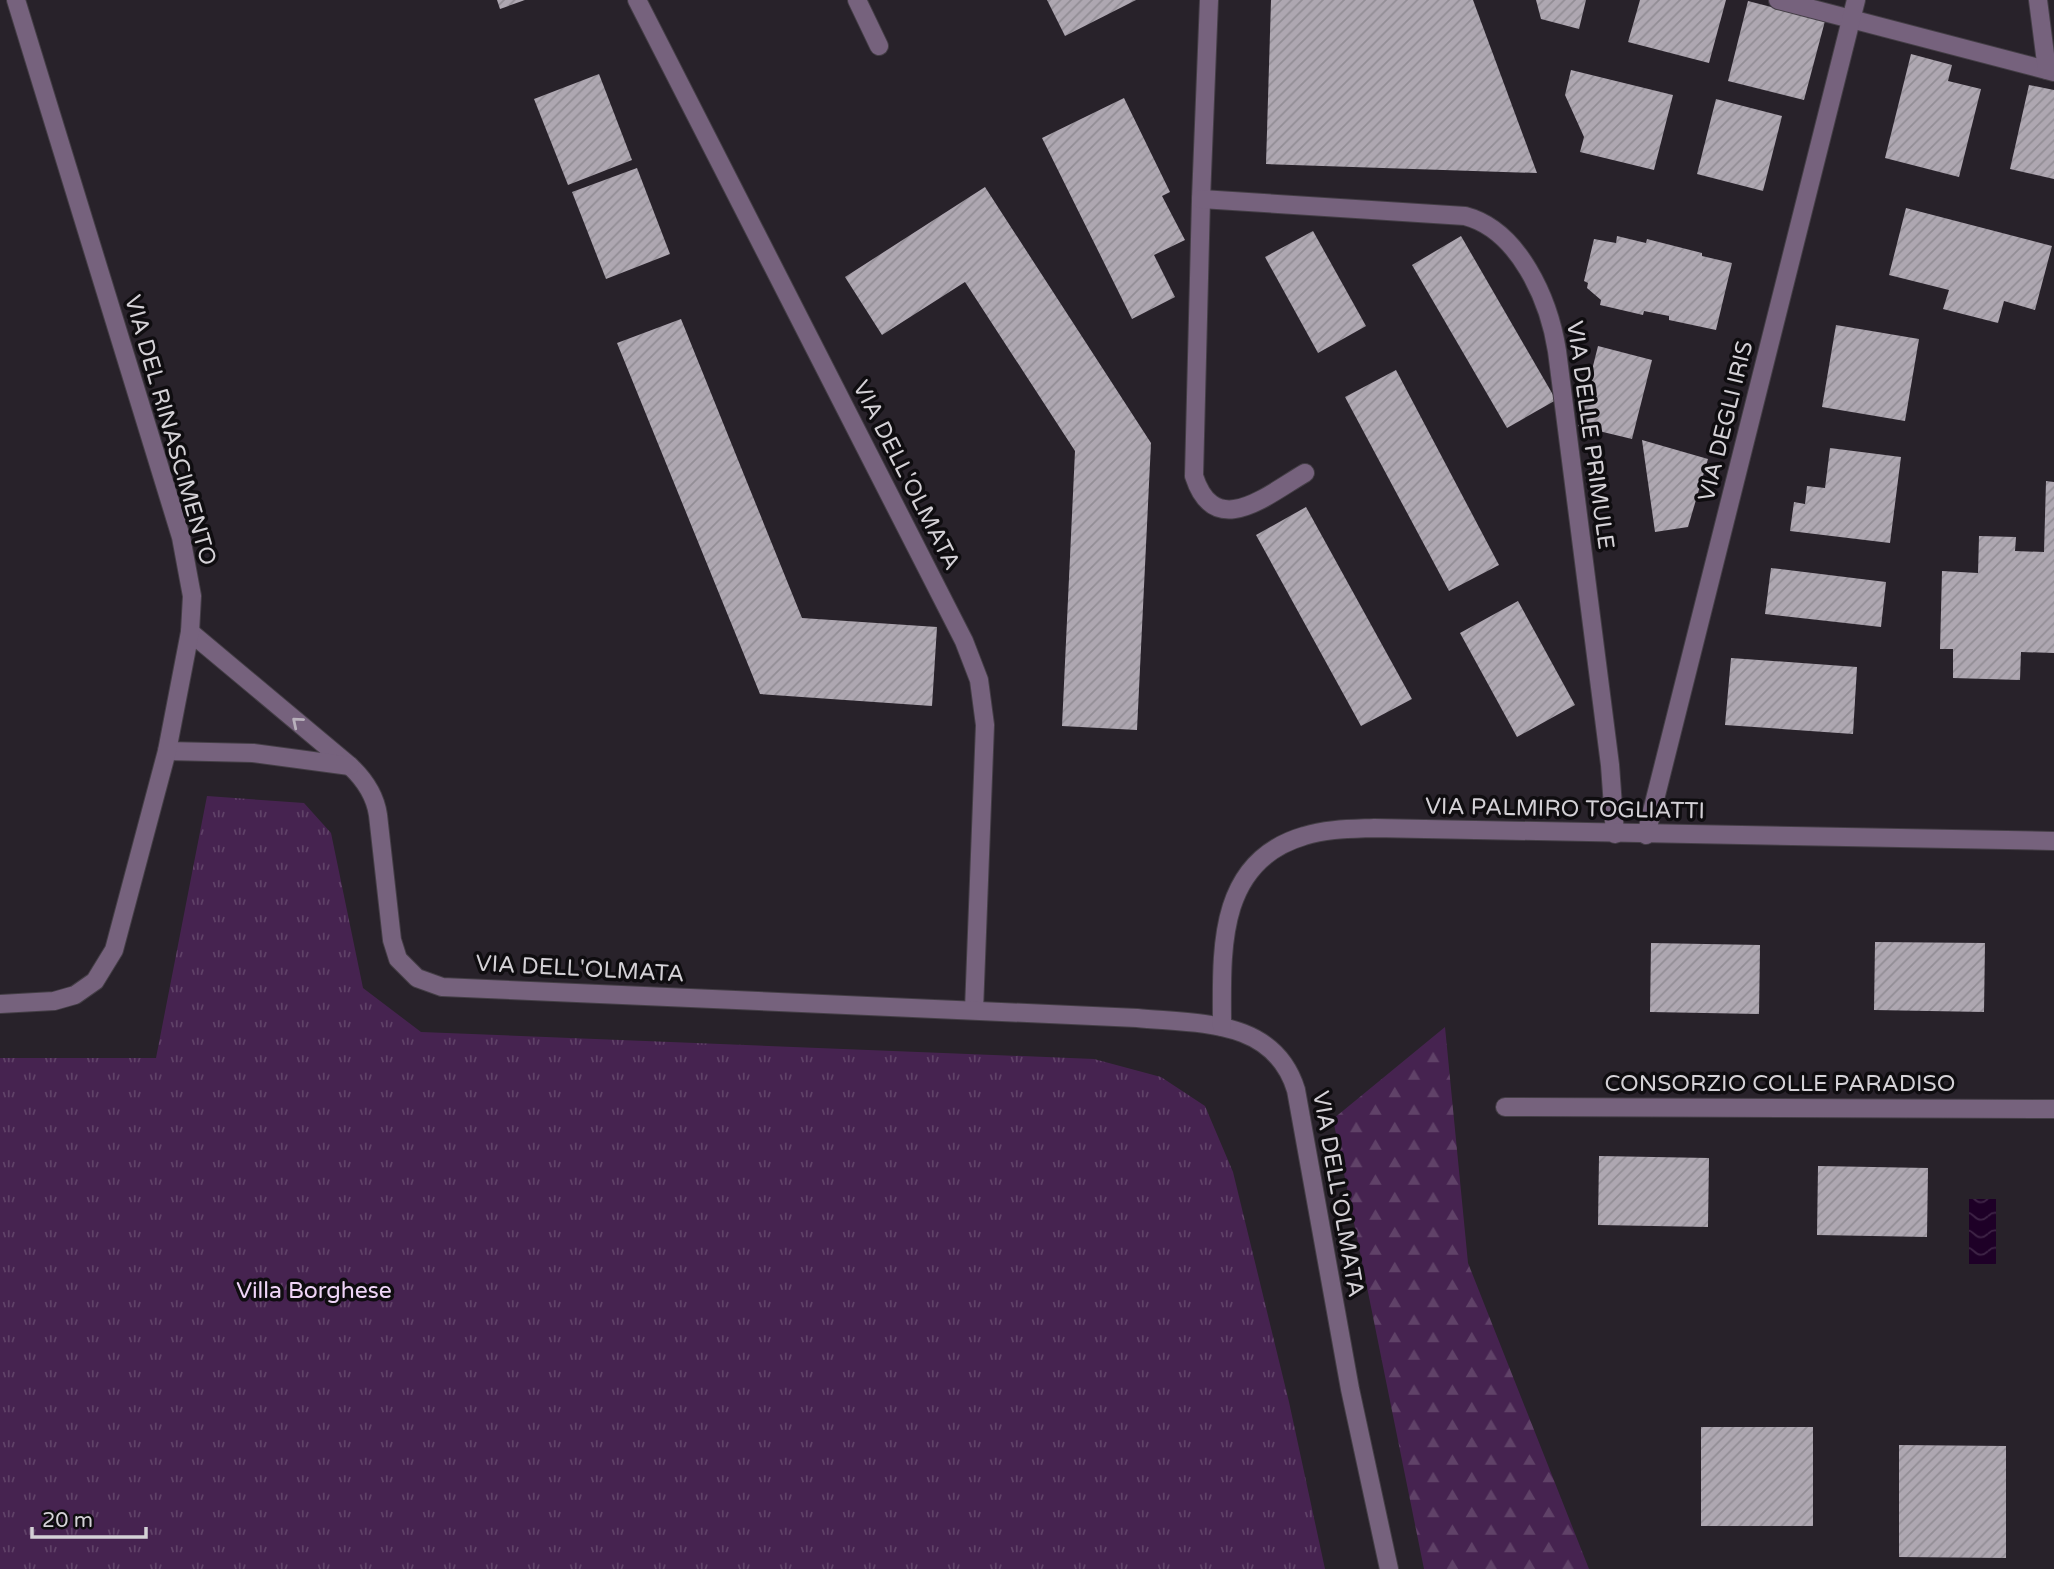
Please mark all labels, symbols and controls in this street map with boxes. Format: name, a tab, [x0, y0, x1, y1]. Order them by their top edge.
street label: VIA DEL RINASCIMENTO	[118, 292, 222, 569]
street label: VIA DELLE PRIMULE	[1560, 319, 1620, 551]
street label: VIA DEGLI IRIS	[1693, 338, 1759, 504]
street label: VIA DELL'OLMATA	[846, 376, 966, 575]
one-way arrow	[293, 718, 306, 730]
street label: VIA PALMIRO TOGLIATTI	[1425, 793, 1705, 825]
street label: VIA DELL'OLMATA	[475, 950, 685, 988]
street label: CONSORZIO COLLE PARADISO	[1605, 1070, 1955, 1098]
street label: VIA DELL'OLMATA	[1306, 1089, 1370, 1299]
park label: Villa Borghese	[236, 1277, 392, 1305]
scale bar	[32, 1496, 145, 1540]
text: 20 m	[42, 1508, 93, 1533]

